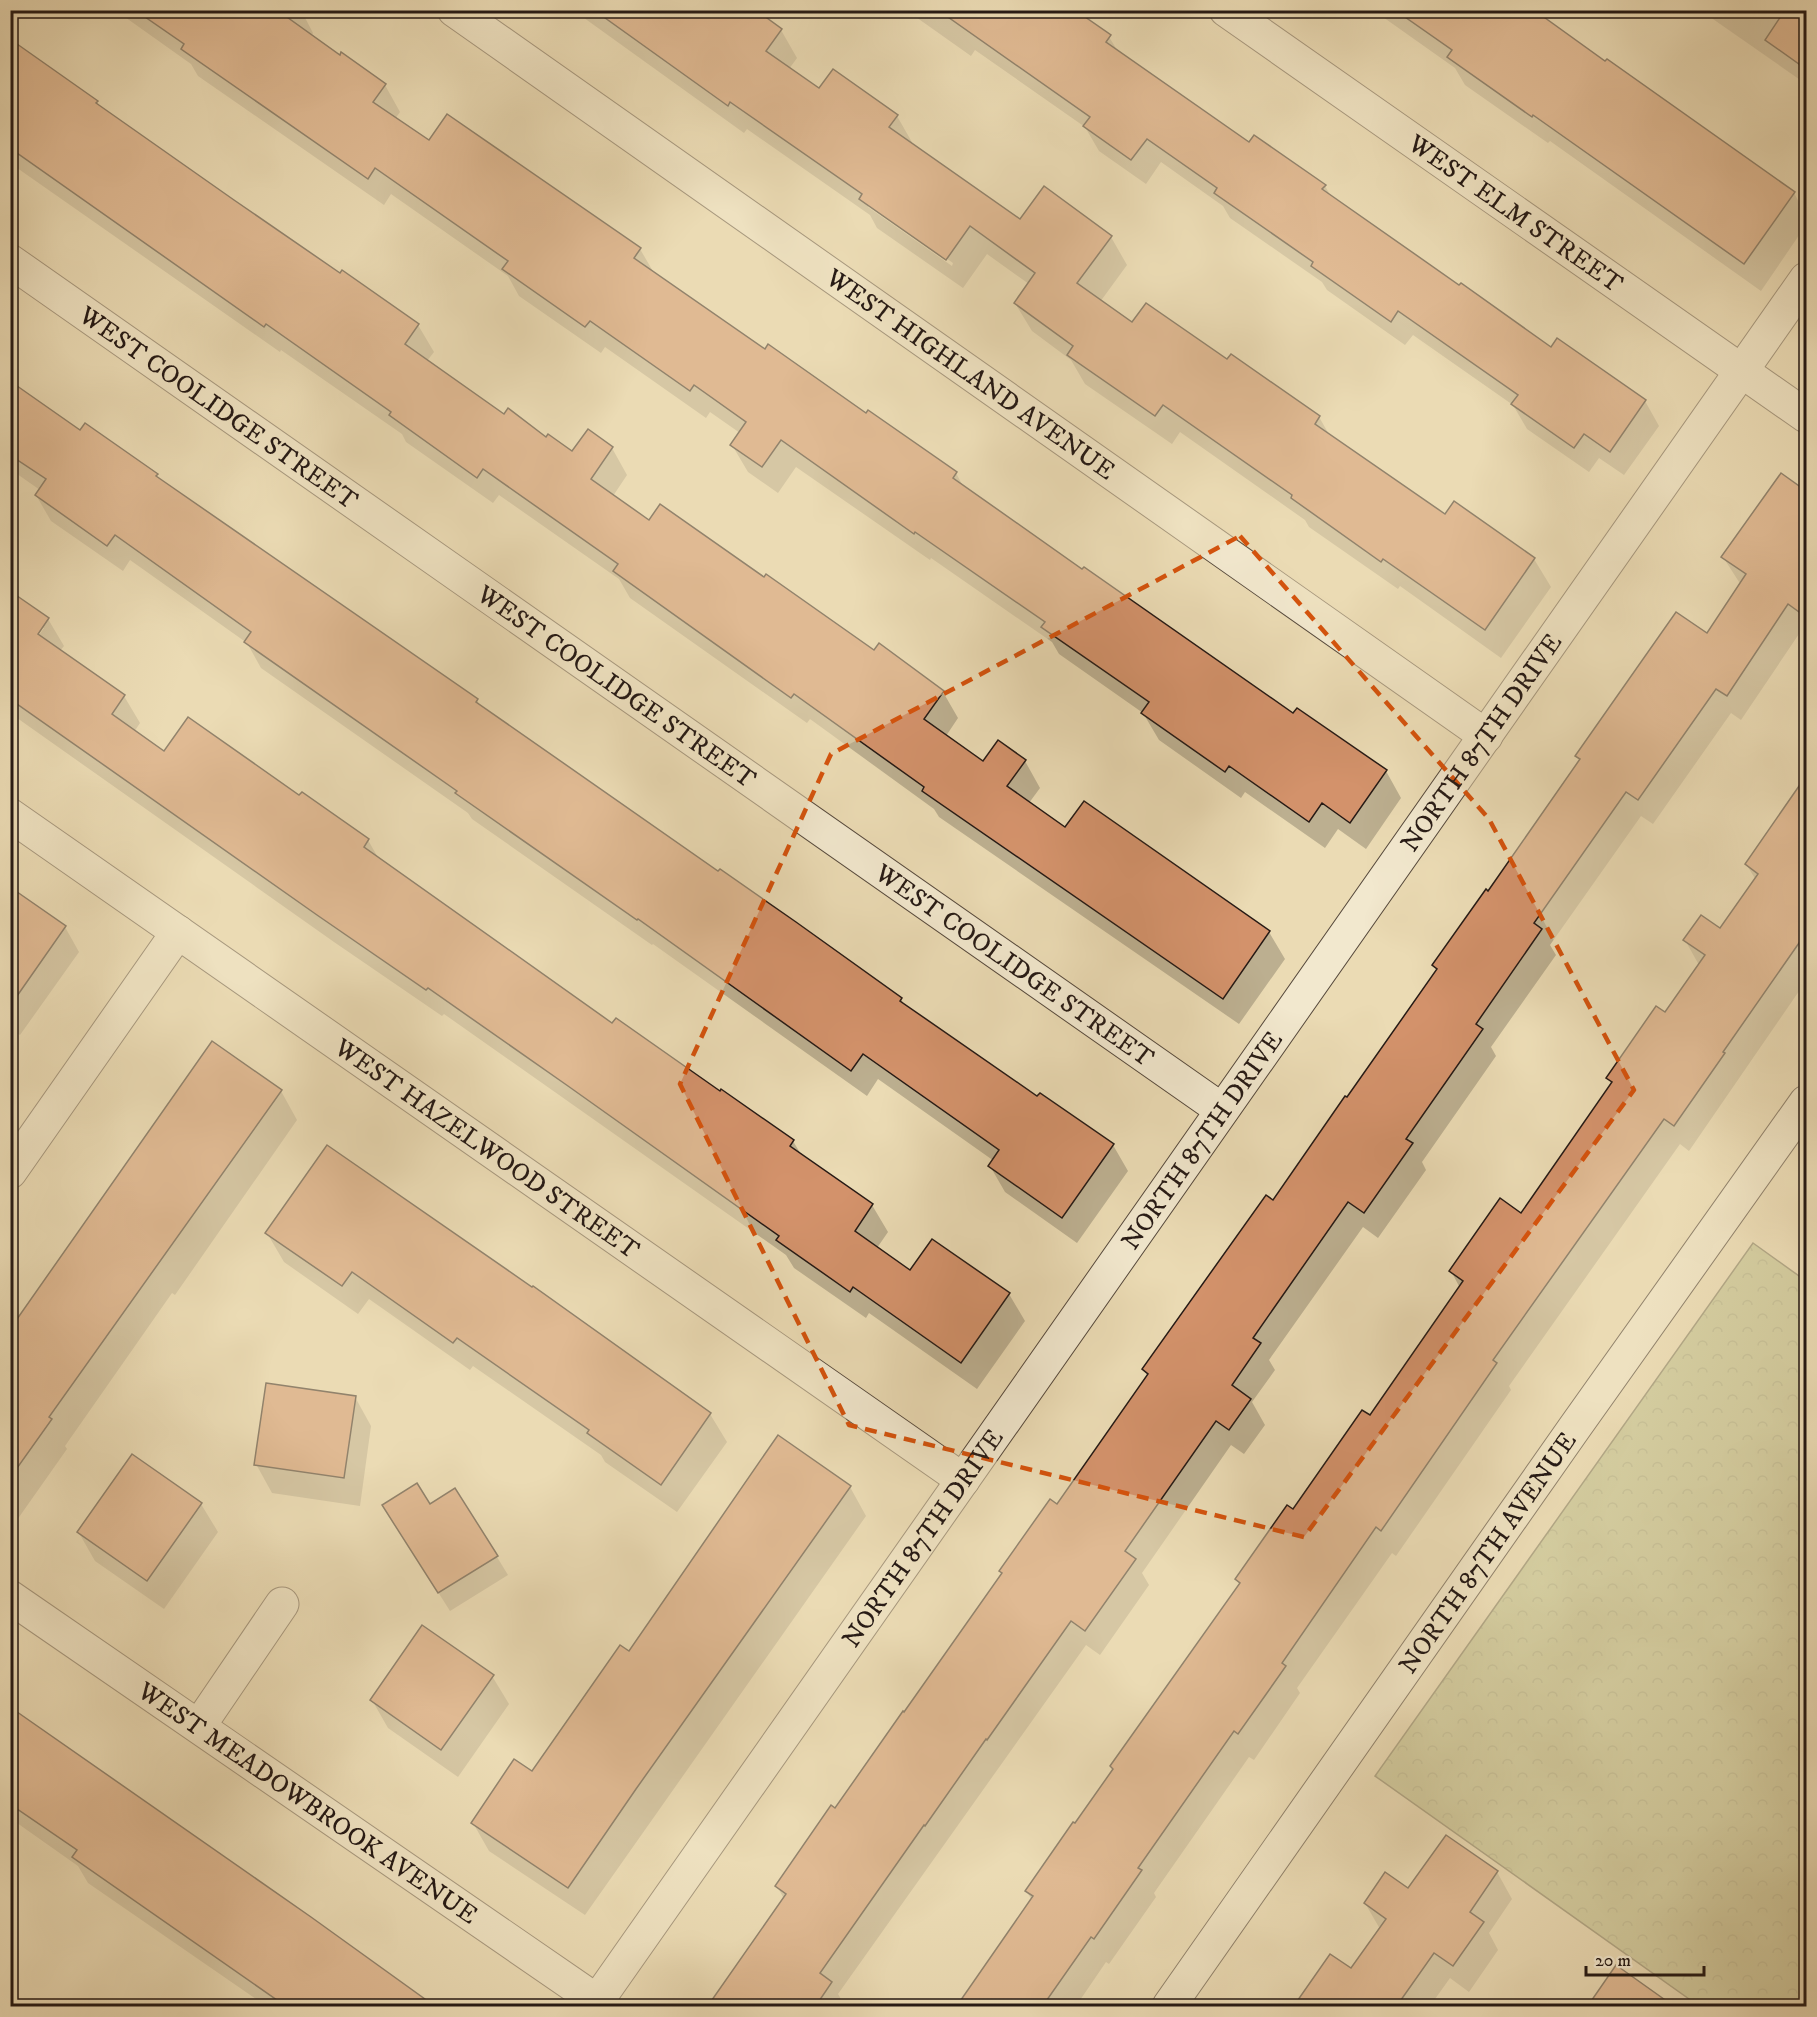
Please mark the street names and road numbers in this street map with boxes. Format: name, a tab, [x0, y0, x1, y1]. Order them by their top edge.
street label: WEST ELM STREET	[1400, 127, 1629, 301]
street label: WEST HIGHLAND AVENUE	[818, 261, 1121, 488]
street label: WEST COOLIDGE STREET	[71, 299, 364, 518]
street label: WEST COOLIDGE STREET	[469, 578, 762, 797]
street label: NORTH 87TH DRIVE	[1394, 627, 1570, 859]
street label: WEST COOLIDGE STREET	[867, 857, 1160, 1075]
street label: NORTH 87TH DRIVE	[1115, 1025, 1291, 1257]
street label: WEST HAZELWOOD STREET	[327, 1031, 646, 1267]
street label: NORTH 87TH DRIVE	[835, 1423, 1012, 1654]
street label: NORTH 87TH AVENUE	[1392, 1426, 1585, 1681]
street label: WEST MEADOWBROOK AVENUE	[130, 1674, 484, 1932]

